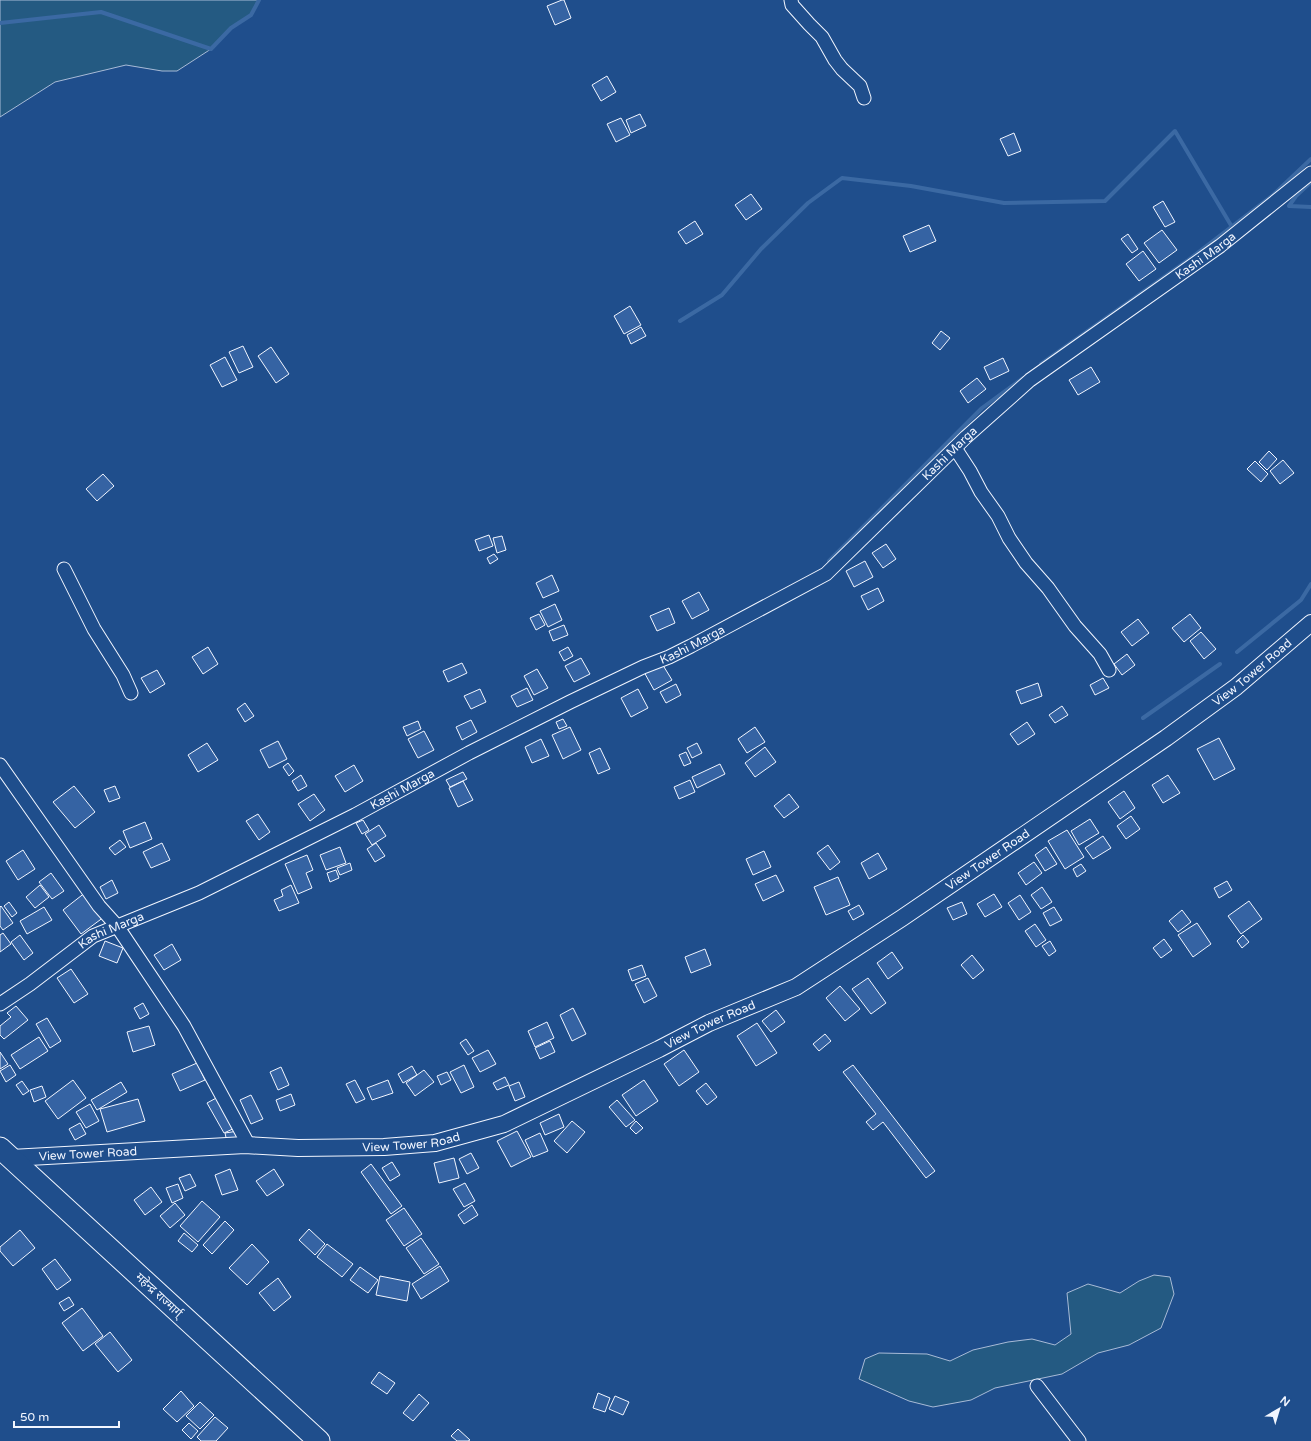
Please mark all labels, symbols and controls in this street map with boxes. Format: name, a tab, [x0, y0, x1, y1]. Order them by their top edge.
street label: Kashi Marga	[1173, 229, 1238, 282]
street label: Kashi Marga	[919, 424, 980, 483]
street label: Kashi Marga	[658, 622, 727, 667]
street label: View Tower Road	[1209, 636, 1294, 709]
street label: Kashi Marga	[368, 766, 437, 812]
street label: View Tower Road	[943, 826, 1032, 893]
street label: Kashi Marga	[75, 909, 146, 952]
street label: View Tower Road	[662, 998, 757, 1052]
street label: View Tower Road	[362, 1129, 462, 1154]
street label: View Tower Road	[38, 1144, 137, 1163]
street label: महेन्द्र राज्मार्ग्	[133, 1269, 187, 1321]
north arrow	[1259, 1389, 1299, 1429]
text: N	[1277, 1394, 1292, 1409]
scale bar	[14, 1403, 119, 1429]
text: 50 m	[20, 1410, 49, 1424]

